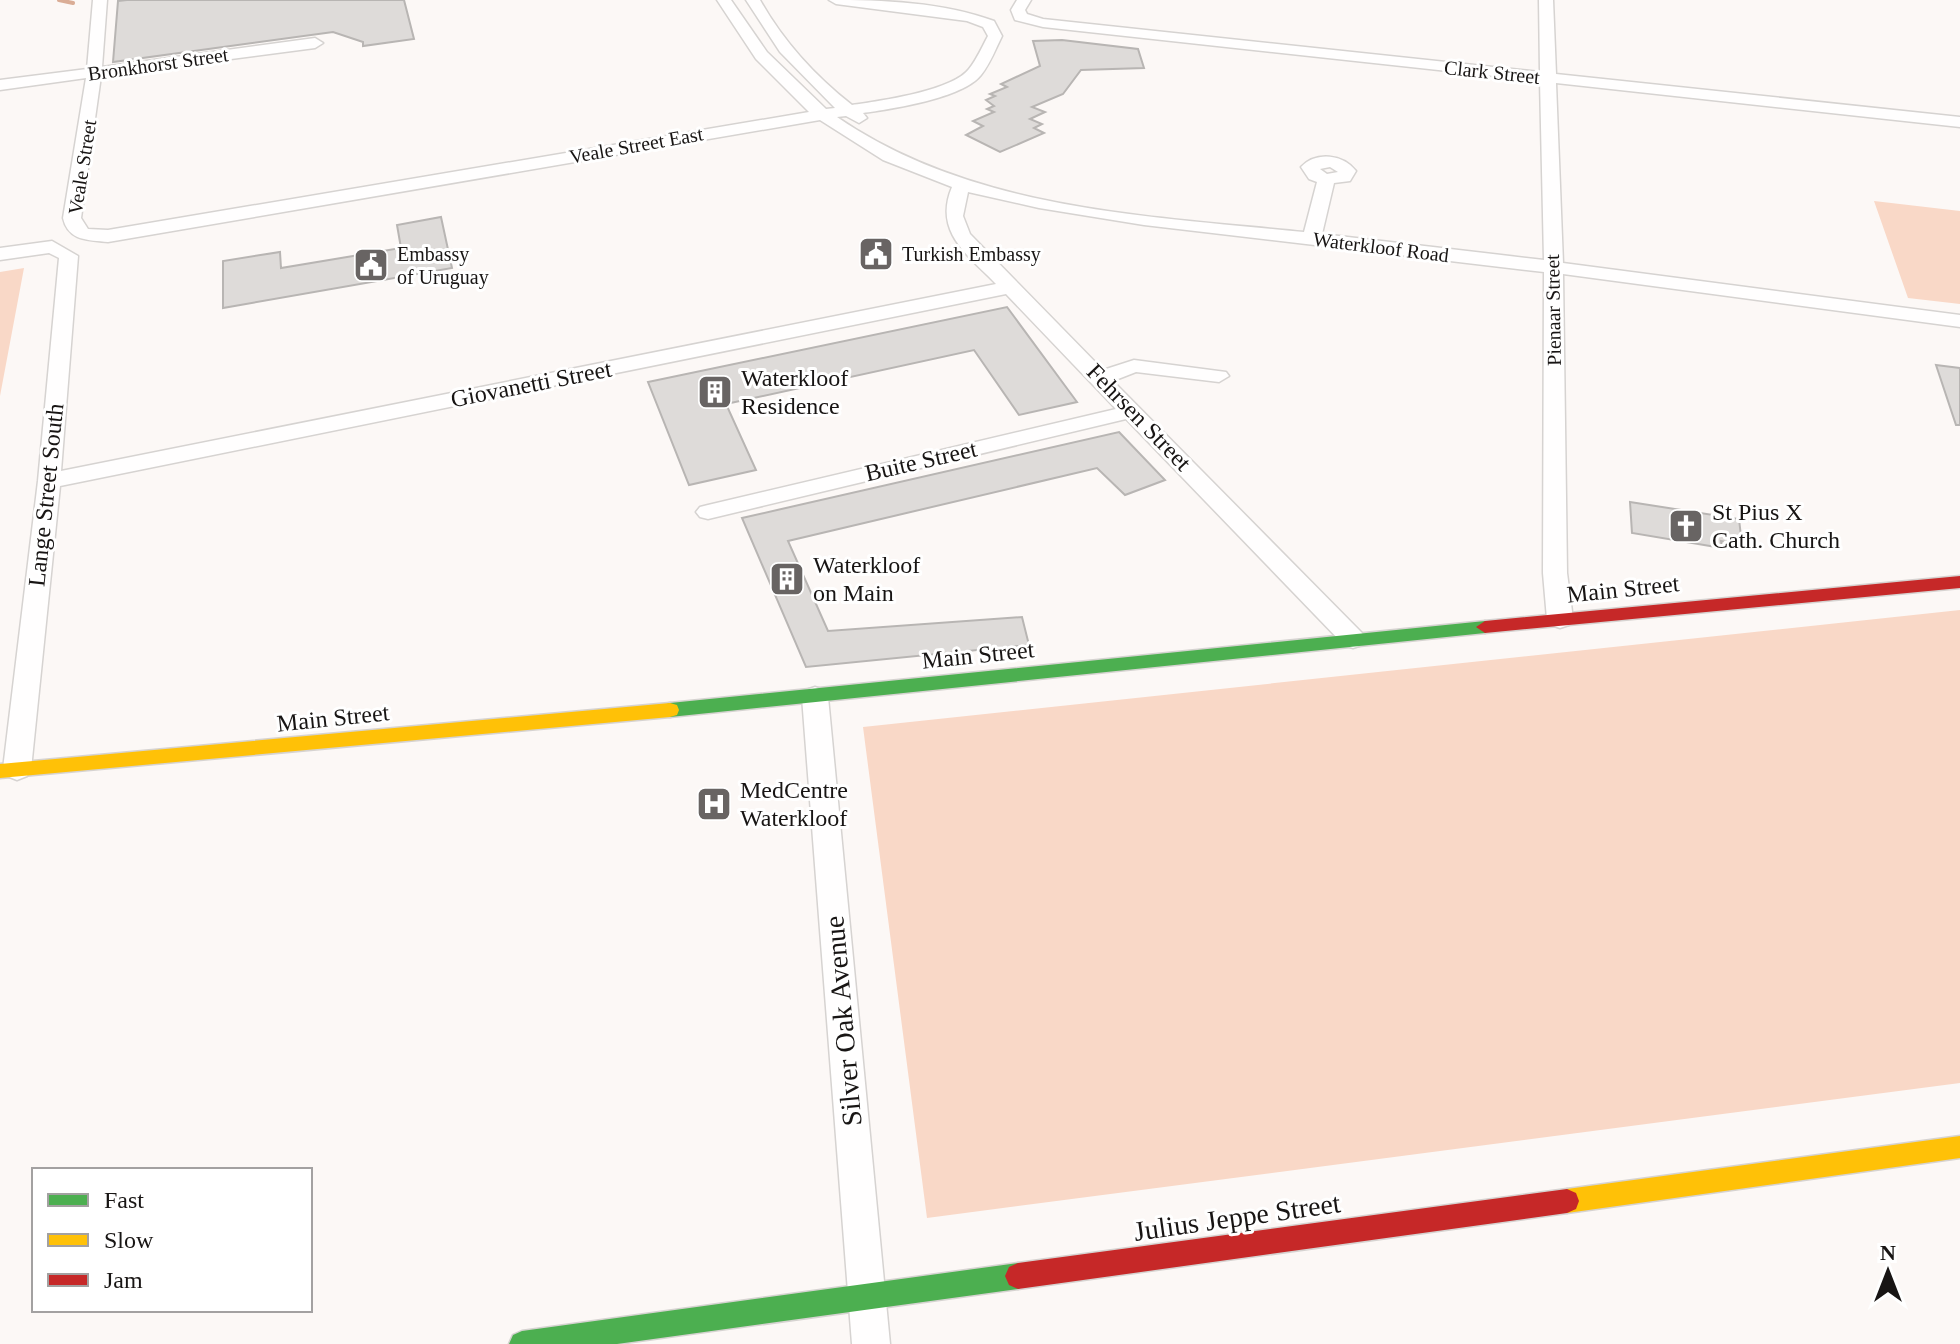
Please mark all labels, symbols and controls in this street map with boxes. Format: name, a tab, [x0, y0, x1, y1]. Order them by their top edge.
street label: Bronkhorst Street	[86, 43, 230, 85]
street label: Clark Street	[1443, 56, 1541, 88]
street label: Veale Street	[64, 117, 100, 216]
street label: Veale Street East	[567, 122, 705, 168]
street label: Waterkloof Road	[1312, 228, 1450, 266]
public building icon: Turkish Embassy	[857, 235, 895, 273]
place label: Embassy of Uruguay	[397, 243, 489, 289]
place label: Turkish Embassy	[902, 243, 1041, 266]
public building icon: Embassy of Uruguay	[352, 246, 390, 284]
street label: Pienaar Street	[1541, 254, 1565, 366]
street label: Giovanetti Street	[448, 356, 614, 412]
street label: Fehrsen Street	[1082, 358, 1196, 476]
place label: Waterkloof Residence	[741, 365, 848, 419]
building icon: Waterkloof Residence	[696, 373, 734, 411]
street label: Lange Street South	[23, 402, 69, 588]
street label: Buite Street	[863, 435, 980, 486]
place label: St Pius X Cath. Church	[1712, 499, 1840, 553]
church icon: St Pius X Cath. Church	[1667, 507, 1705, 545]
place label: Waterkloof on Main	[813, 552, 920, 606]
building icon: Waterkloof on Main	[768, 560, 806, 598]
street label: Main Street	[1566, 570, 1681, 608]
street label: Main Street	[921, 636, 1036, 674]
street label: Main Street	[276, 699, 391, 737]
place label: MedCentre Waterkloof	[740, 777, 848, 831]
hospital icon: MedCentre Waterkloof	[695, 785, 733, 823]
street label: Silver Oak Avenue	[818, 915, 868, 1127]
legend	[32, 1168, 312, 1312]
text: Fast	[104, 1187, 144, 1213]
street label: Julius Jeppe Street	[1132, 1187, 1343, 1247]
text: Slow	[104, 1227, 154, 1253]
north arrow	[1848, 1232, 1928, 1312]
text: N	[1880, 1240, 1896, 1265]
text: Jam	[104, 1267, 143, 1293]

